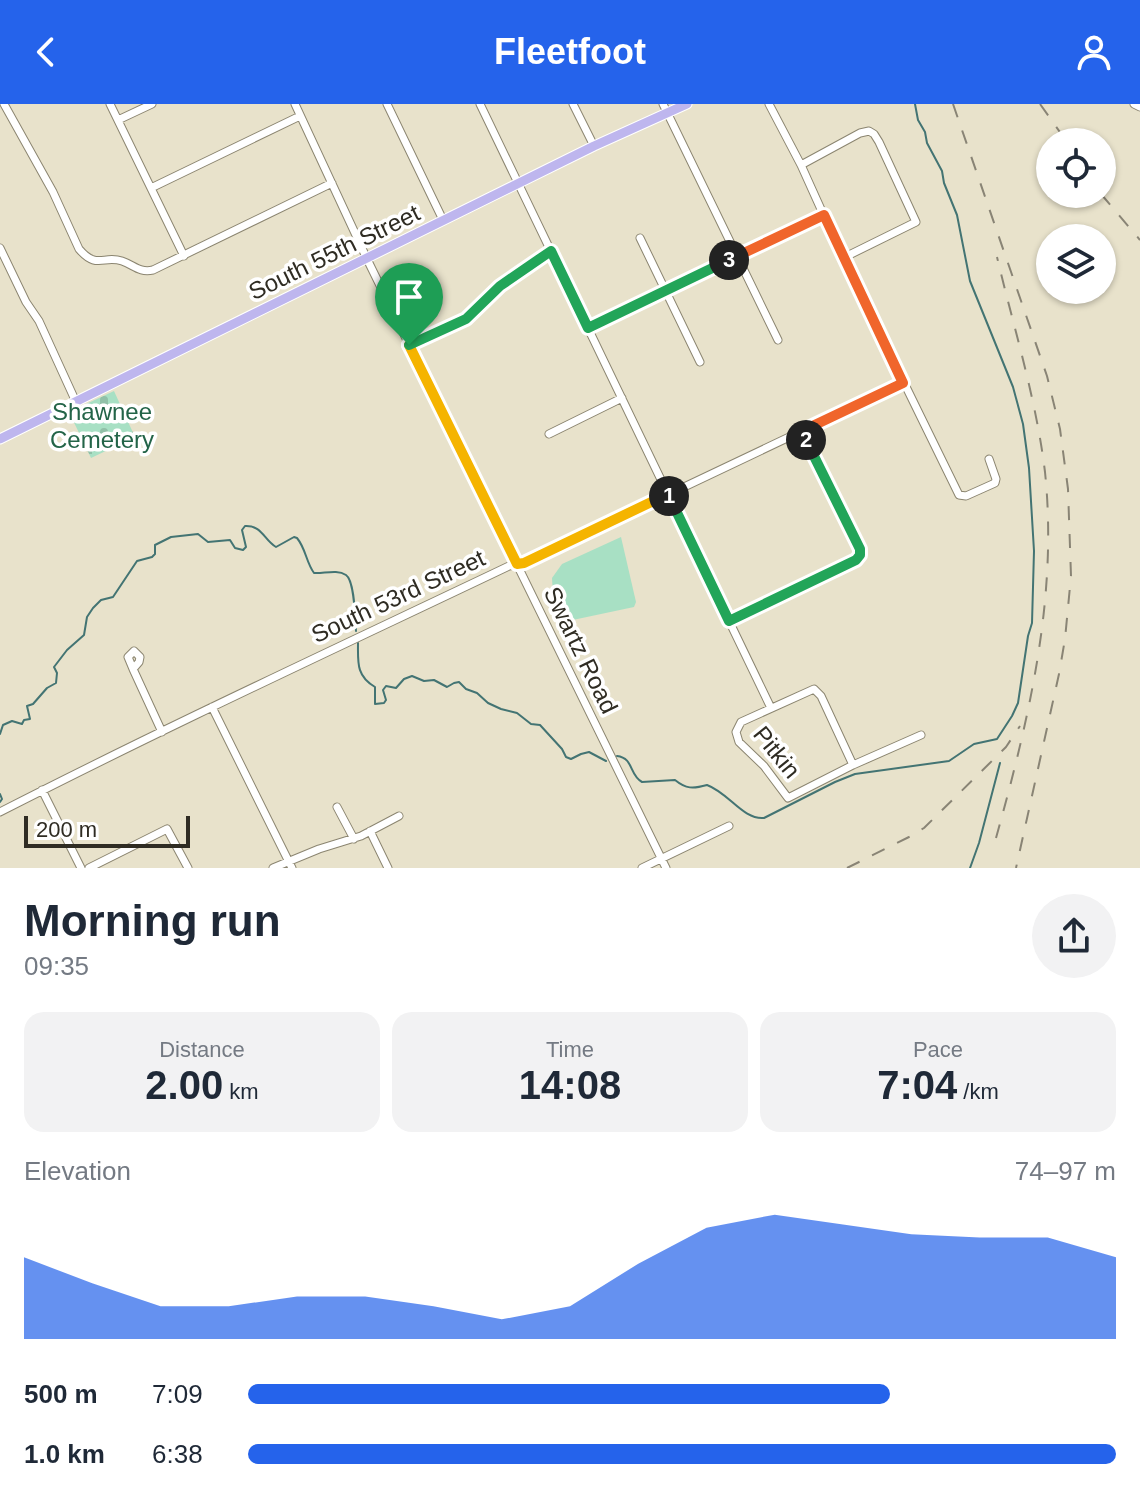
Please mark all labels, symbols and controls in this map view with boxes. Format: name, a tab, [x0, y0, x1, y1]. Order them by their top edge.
icon: back	[24, 30, 68, 74]
icon: person	[1072, 30, 1116, 74]
text: Fleetfoot	[494, 31, 646, 72]
map controls	[1036, 128, 1116, 304]
button: locate	[1036, 128, 1116, 208]
street label: South 55th Street	[244, 199, 424, 305]
button: layers	[1036, 224, 1116, 304]
pin: 3	[709, 240, 749, 280]
text: 3	[723, 247, 735, 272]
pin	[375, 263, 443, 345]
icon: arrive	[387, 275, 431, 319]
park label: Shawnee Cemetery	[50, 398, 154, 453]
pin: 2	[786, 420, 826, 460]
text: 2	[800, 427, 812, 452]
pin: 1	[649, 476, 689, 516]
text: 1	[663, 483, 675, 508]
street label: South 53rd Street	[307, 544, 489, 648]
street label: Swartz Road	[539, 582, 623, 718]
street label: Pitkin	[748, 721, 806, 783]
scale bar	[24, 812, 190, 848]
text: 200 m	[36, 817, 97, 842]
button: share	[1032, 894, 1116, 978]
text: Morning run	[24, 896, 281, 945]
text: 09:35	[24, 951, 89, 981]
text: Distance	[159, 1037, 245, 1062]
text: Time	[546, 1037, 594, 1062]
text: Pace	[913, 1037, 963, 1062]
text: 2.00	[145, 1063, 223, 1107]
text: 14:08	[519, 1063, 621, 1107]
text: 7:04	[877, 1063, 957, 1107]
text: km	[223, 1079, 259, 1104]
text: /km	[957, 1079, 999, 1104]
text: Elevation	[24, 1156, 131, 1186]
text: 74–97 m	[1015, 1156, 1116, 1186]
text: 500 m	[24, 1379, 98, 1409]
text: 7:09	[152, 1379, 203, 1409]
text: 1.0 km	[24, 1439, 105, 1469]
text: 6:38	[152, 1439, 203, 1469]

